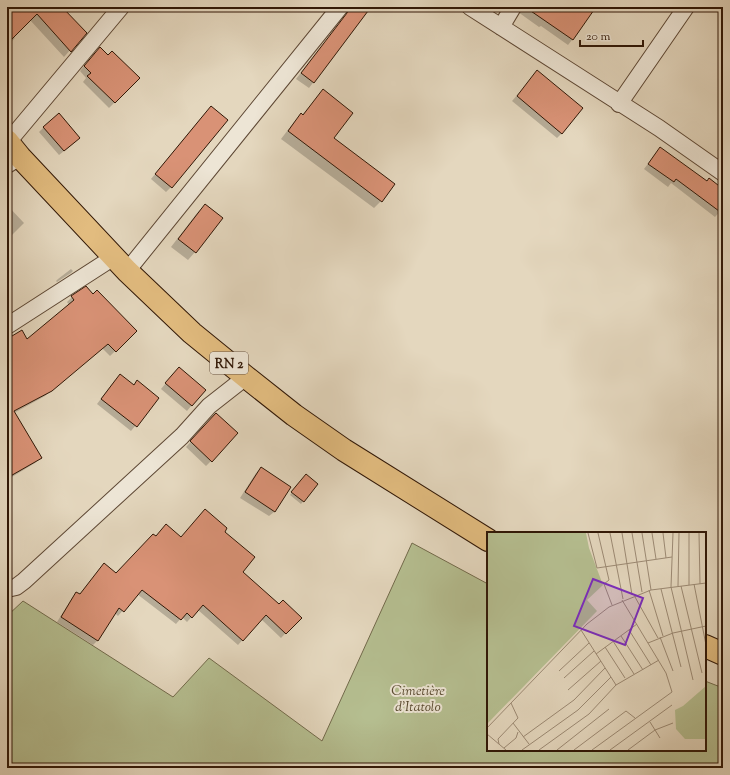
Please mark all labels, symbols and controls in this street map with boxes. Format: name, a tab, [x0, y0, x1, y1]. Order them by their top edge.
scale bar	[580, 22, 643, 48]
text: 20 m	[586, 28, 611, 46]
road number: RN 2	[210, 352, 248, 374]
inset map	[487, 532, 706, 751]
park label: Cimetière d'Itatolo	[391, 682, 445, 718]

